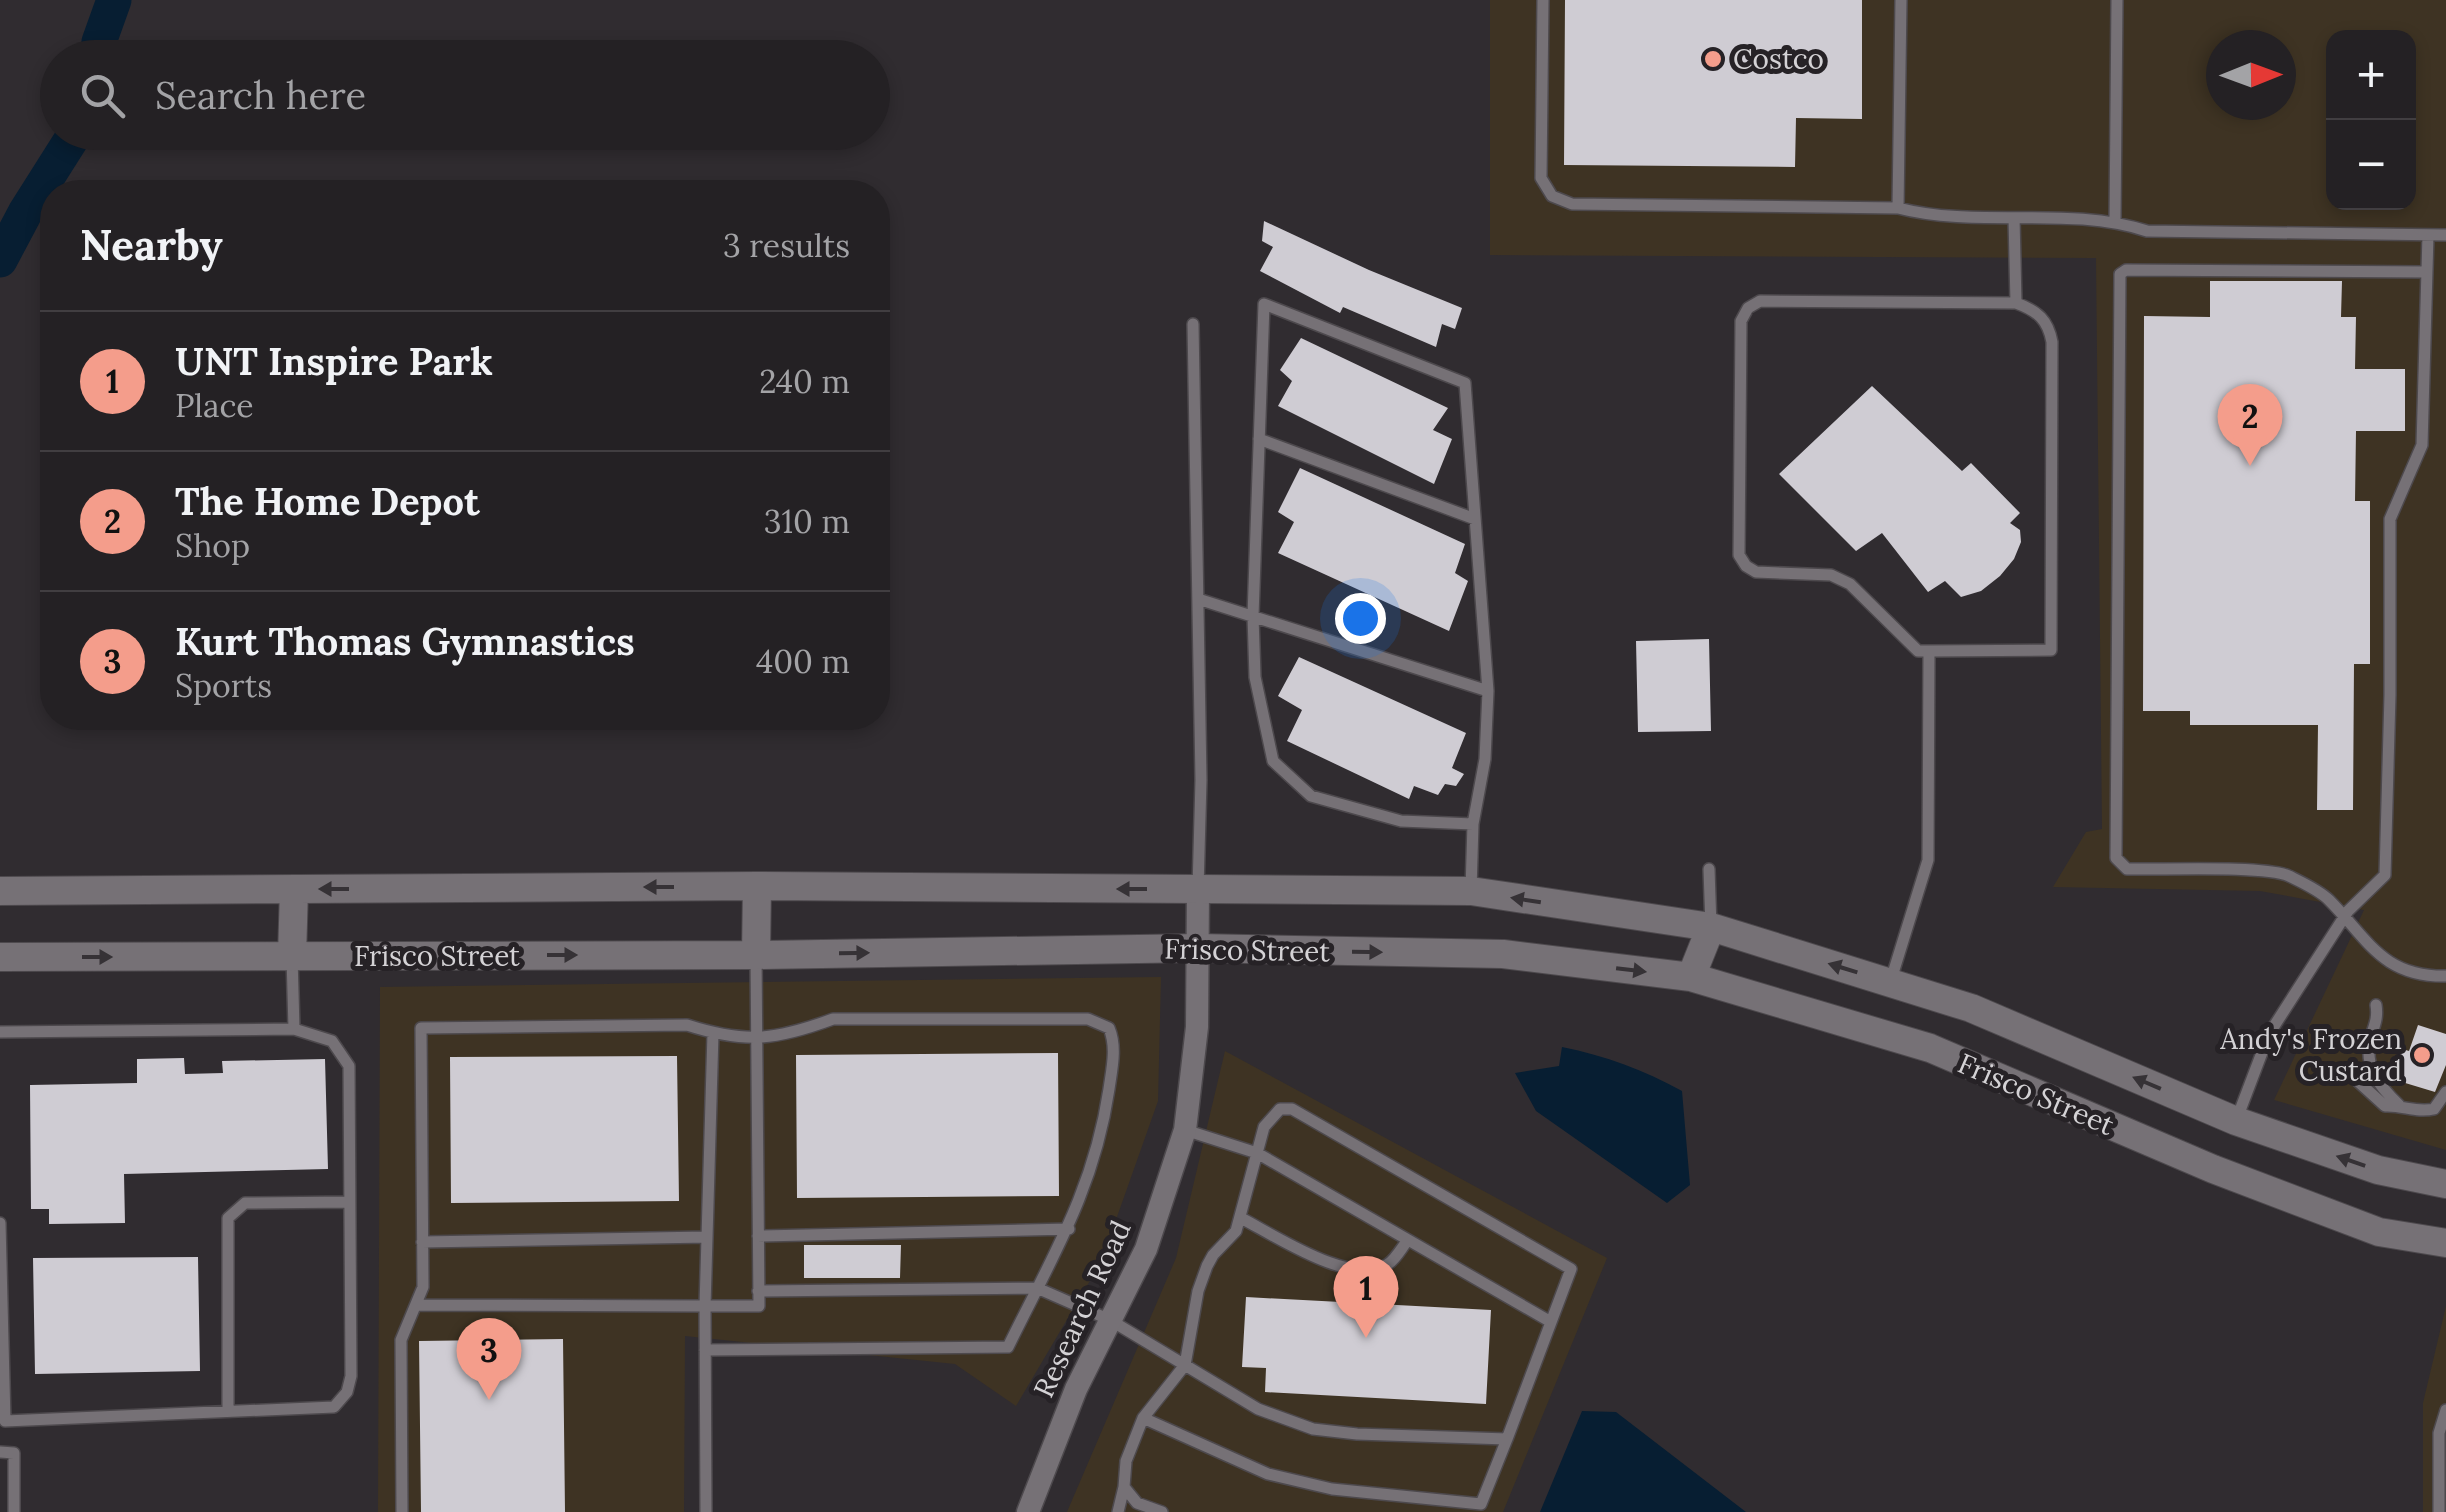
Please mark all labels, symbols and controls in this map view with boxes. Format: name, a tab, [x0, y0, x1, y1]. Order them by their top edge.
north arrow	[2206, 30, 2296, 120]
map controls	[2326, 30, 2416, 210]
button: +	[2326, 30, 2416, 120]
search box	[40, 40, 890, 150]
place label: Costco	[1733, 41, 1824, 77]
marker: Costco	[1702, 48, 1724, 70]
icon: search	[75, 68, 130, 123]
text: Search here	[155, 71, 366, 119]
button: −	[2326, 120, 2416, 210]
text: Nearby	[80, 218, 223, 272]
text: 3 results	[723, 225, 850, 266]
text: UNT Inspire Park	[175, 337, 493, 385]
text: 1	[106, 361, 119, 402]
text: 240 m	[759, 361, 850, 402]
pin: 2	[2218, 384, 2282, 466]
text: Place	[175, 385, 254, 426]
text: The Home Depot	[175, 477, 480, 525]
text: 2	[104, 501, 121, 542]
text: 310 m	[764, 501, 850, 542]
text: Shop	[175, 525, 250, 566]
your location	[1335, 593, 1386, 644]
text: Kurt Thomas Gymnastics	[175, 617, 635, 665]
text: 3	[104, 641, 121, 682]
text: 400 m	[756, 641, 850, 682]
text: Sports	[175, 665, 272, 706]
one-way arrow	[643, 879, 675, 895]
one-way arrow	[318, 881, 350, 897]
one-way arrow	[1115, 881, 1147, 897]
one-way arrow	[1510, 892, 1541, 908]
street label: Frisco Street	[1164, 931, 1330, 969]
street label: Frisco Street	[354, 938, 520, 974]
one-way arrow	[1351, 944, 1383, 960]
one-way arrow	[838, 945, 870, 961]
one-way arrow	[547, 947, 579, 963]
one-way arrow	[82, 949, 114, 965]
one-way arrow	[1827, 960, 1858, 975]
one-way arrow	[1616, 962, 1648, 978]
place label: Andy's Frozen Custard	[2219, 1021, 2402, 1089]
marker: Andy's Frozen Custard	[2411, 1044, 2433, 1066]
street label: Frisco Street	[1953, 1045, 2120, 1143]
one-way arrow	[2131, 1074, 2161, 1090]
one-way arrow	[2336, 1153, 2366, 1168]
street label: Research Road	[1025, 1215, 1139, 1403]
pin: 1	[1334, 1256, 1398, 1338]
pin: 3	[456, 1318, 522, 1400]

